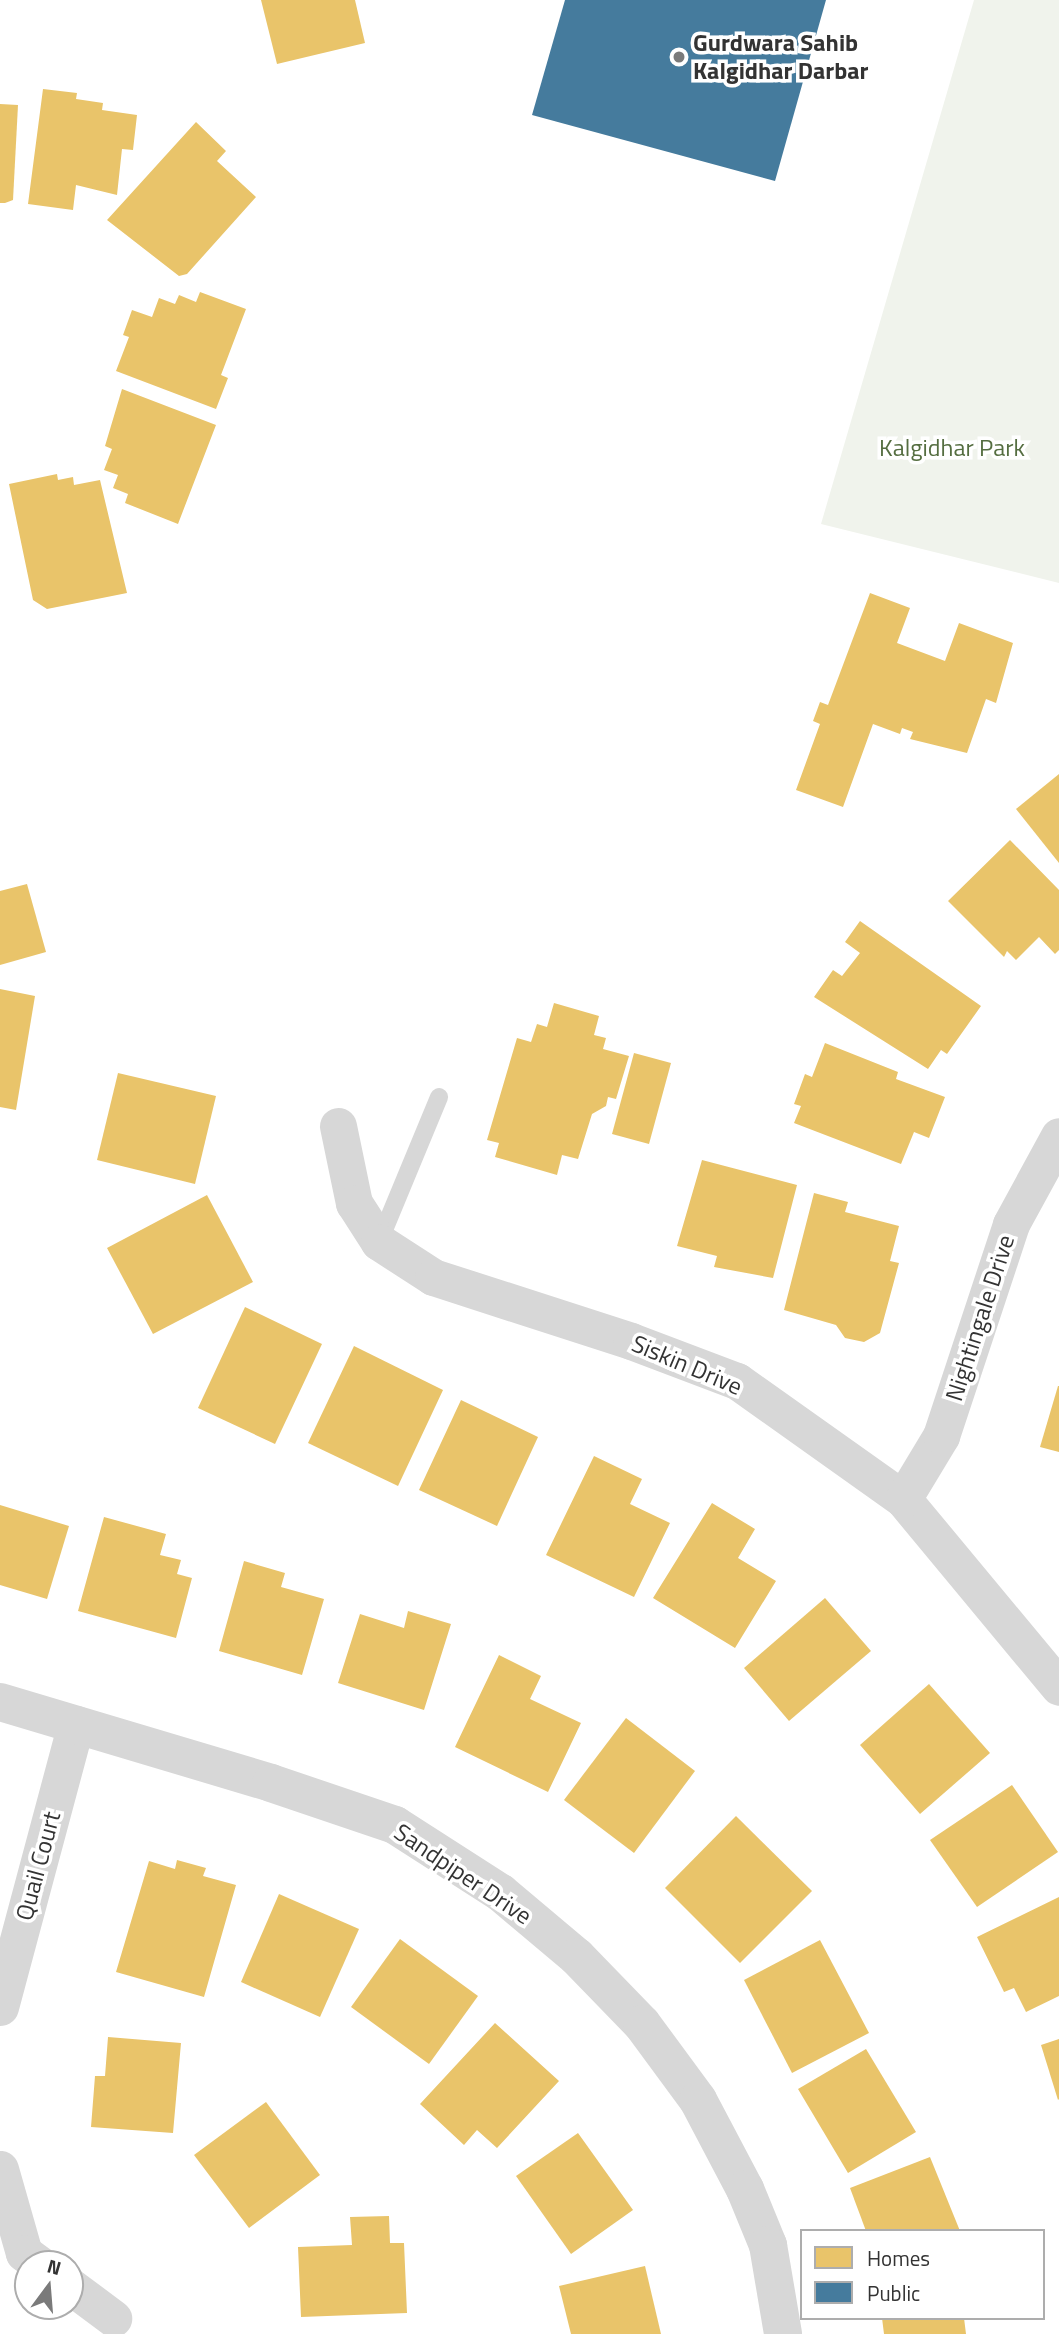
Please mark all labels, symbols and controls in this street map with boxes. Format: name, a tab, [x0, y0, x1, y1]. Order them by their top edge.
place label: Gurdwara Sahib Kalgidhar Darbar	[693, 29, 869, 85]
marker: Gurdwara Sahib Kalgidhar Darbar	[671, 49, 687, 65]
park label: Kalgidhar Park	[879, 434, 1025, 462]
street label: Nightingale Drive	[940, 1231, 1020, 1405]
street label: Siskin Drive	[628, 1329, 746, 1401]
street label: Quail Court	[10, 1808, 66, 1924]
street label: Sandpiper Drive	[389, 1818, 537, 1930]
legend	[800, 2229, 1045, 2320]
text: Homes	[867, 2242, 930, 2274]
north arrow	[14, 2250, 84, 2320]
text: N	[44, 2250, 65, 2282]
text: Public	[867, 2277, 920, 2309]

